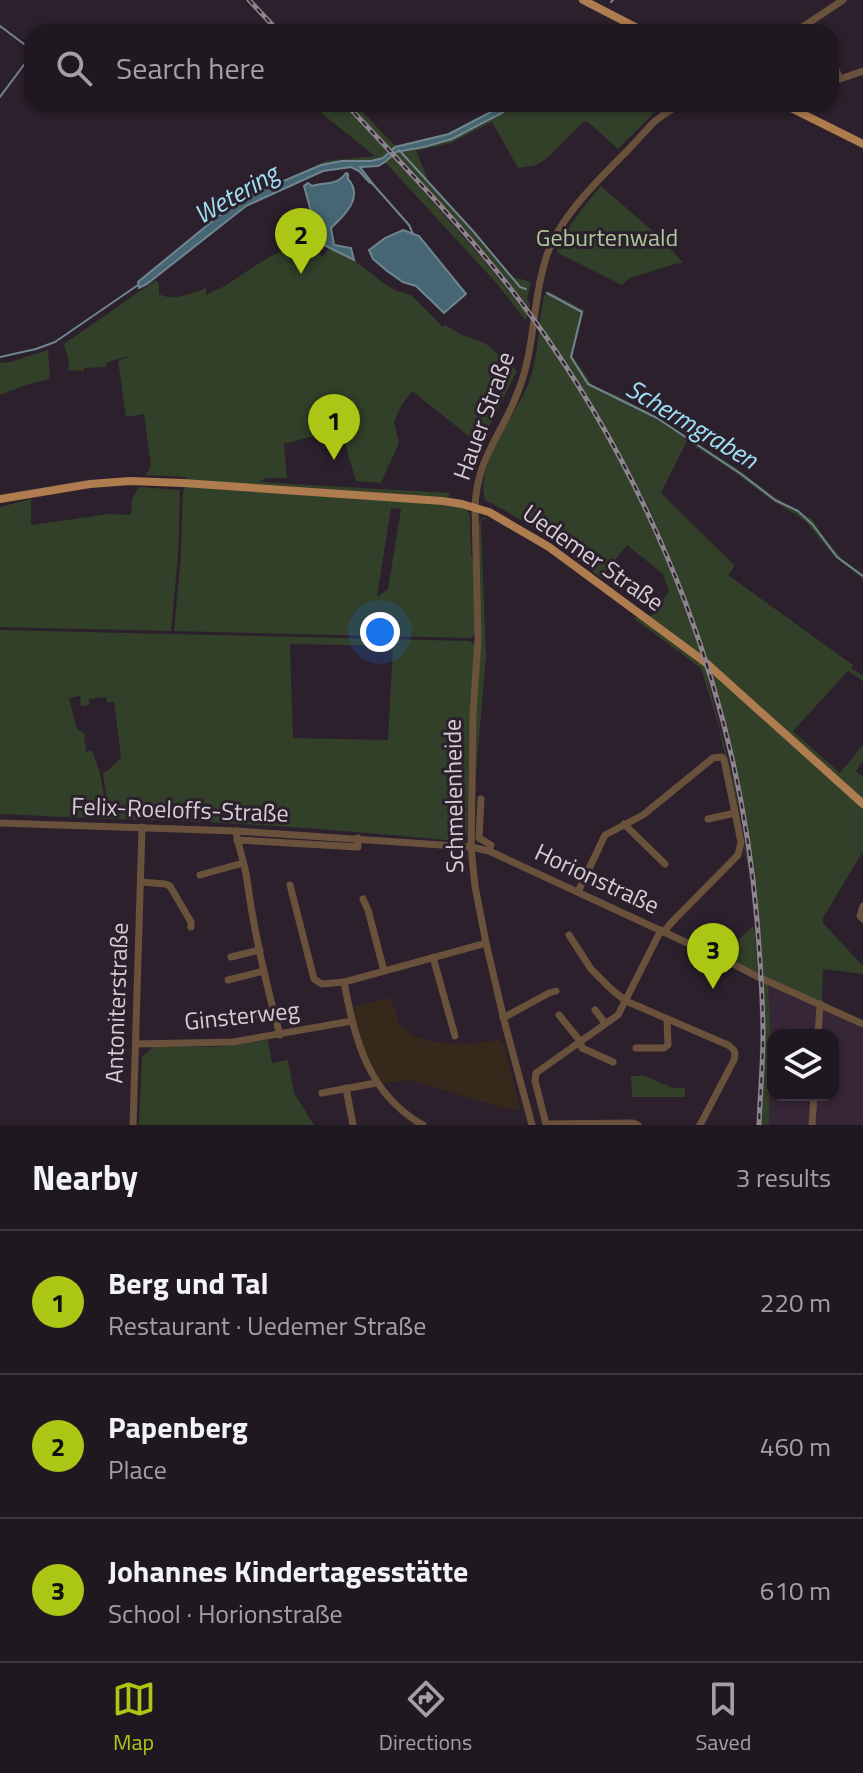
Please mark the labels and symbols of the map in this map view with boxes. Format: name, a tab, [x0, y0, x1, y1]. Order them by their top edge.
water label: Wetering	[186, 152, 288, 233]
pin: 2	[275, 208, 327, 274]
park label: Geburtenwald	[536, 219, 678, 255]
street label: Hauer Straße	[443, 346, 523, 485]
water label: Schermgraben	[619, 369, 767, 479]
pin: 1	[308, 394, 360, 460]
street label: Uedemer Straße	[515, 495, 672, 619]
your location	[360, 612, 400, 652]
street label: Schmelenheide	[434, 719, 472, 873]
street label: Felix-Roeloffs-Straße	[71, 787, 289, 831]
street label: Horionstraße	[529, 834, 666, 923]
street label: Antoniterstraße	[95, 922, 137, 1084]
pin: 3	[687, 923, 739, 989]
street label: Ginsterweg	[183, 991, 301, 1039]

